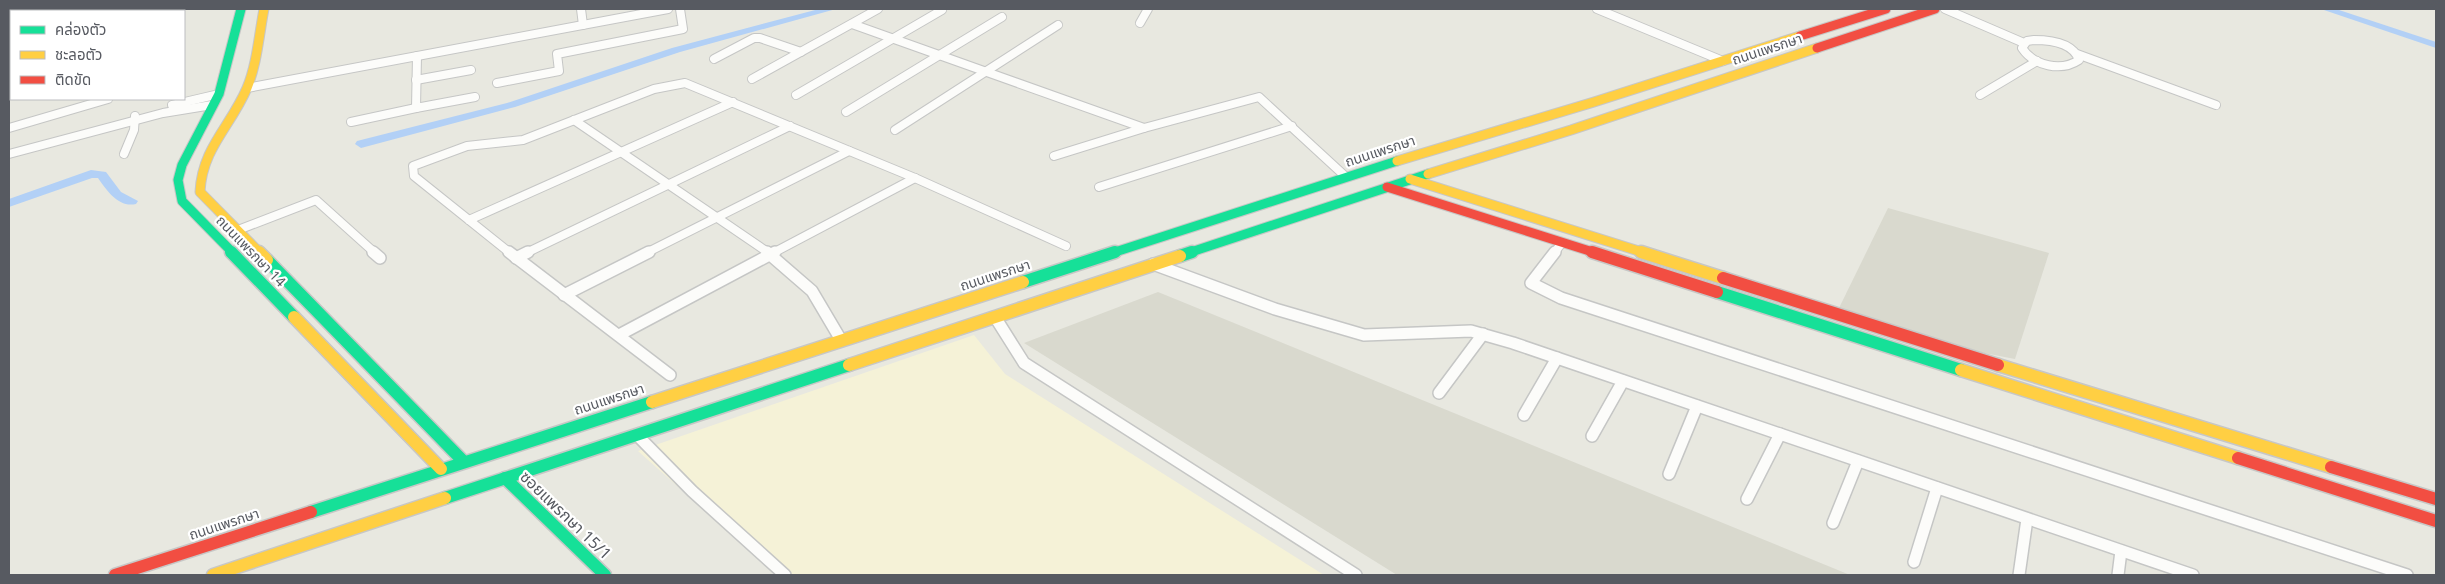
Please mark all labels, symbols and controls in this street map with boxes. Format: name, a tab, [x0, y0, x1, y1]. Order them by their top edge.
legend	[10, 10, 185, 100]
text: คล่องตัว	[55, 19, 106, 39]
street label: ถนนแพรกษา	[1729, 28, 1804, 69]
text: ชะลอตัว	[55, 44, 102, 64]
text: ติดขัด	[55, 69, 91, 89]
street label: ถนนแพรกษา	[1342, 130, 1417, 171]
street label: ถนนแพรกษา 14	[212, 211, 290, 291]
street label: ถนนแพรกษา	[957, 254, 1032, 295]
street label: ถนนแพรกษา	[571, 378, 646, 419]
street label: ซอยแพรกษา 15/1	[515, 466, 617, 564]
street label: ถนนแพรกษา	[186, 503, 261, 544]

